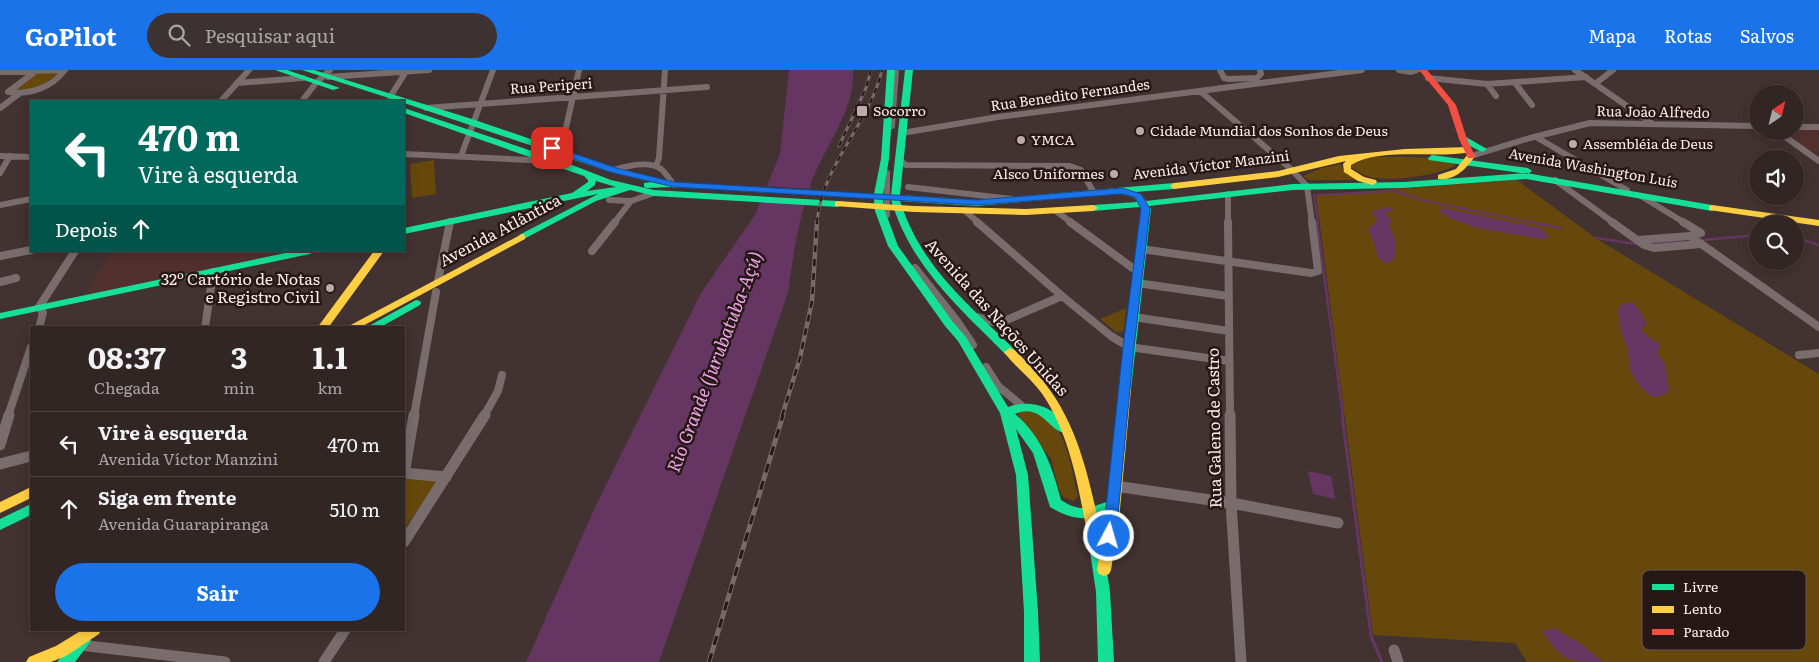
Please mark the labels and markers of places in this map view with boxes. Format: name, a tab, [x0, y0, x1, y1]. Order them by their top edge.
place label: Socorro	[873, 100, 926, 120]
marker: Socorro	[855, 104, 869, 118]
place label: Cidade Mundial dos Sonhos de Deus	[1150, 120, 1388, 140]
marker: Cidade Mundial dos Sonhos de Deus	[1134, 125, 1146, 137]
pin	[531, 127, 573, 169]
place label: YMCA	[1031, 129, 1075, 149]
place label: Assembléia de Deus	[1583, 133, 1713, 153]
marker: YMCA	[1015, 134, 1027, 146]
marker: Assembléia de Deus	[1567, 138, 1579, 150]
place label: Alsco Uniformes	[993, 163, 1104, 183]
marker: Alsco Uniformes	[1108, 168, 1120, 180]
place label: 32º Cartório de Notas e Registro Civil	[161, 266, 320, 308]
marker: 32º Cartório de Notas e Registro Civil	[324, 282, 336, 294]

